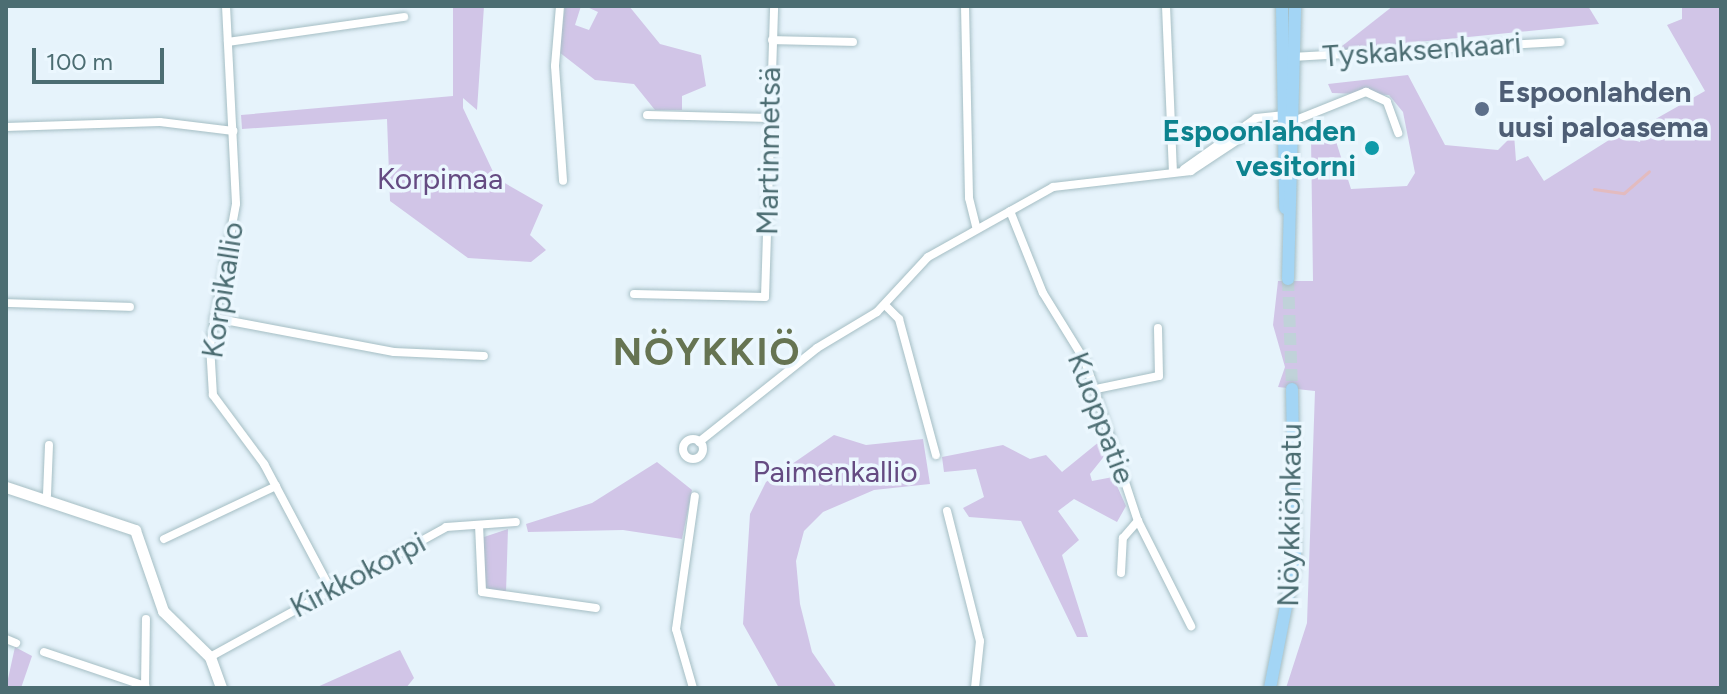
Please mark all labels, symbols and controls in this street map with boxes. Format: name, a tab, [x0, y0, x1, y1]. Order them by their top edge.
street label: Tyskaksenkaari	[1321, 25, 1523, 75]
scale bar	[36, 32, 168, 82]
text: 100 m	[46, 47, 113, 76]
street label: Martinmetsä	[750, 67, 788, 235]
place label: Espoonlahden uusi paloasema	[1498, 74, 1709, 144]
marker: Espoonlahden uusi paloasema	[1473, 100, 1491, 118]
place label: Espoonlahden vesitorni	[1162, 113, 1356, 184]
marker: Espoonlahden vesitorni	[1363, 139, 1381, 157]
park label: Korpimaa	[377, 161, 503, 197]
street label: Korpikallio	[194, 219, 252, 361]
district label: NÖYKKIÖ	[613, 330, 801, 376]
street label: Kuoppatie	[1060, 347, 1142, 489]
street label: Nöykkiönkatu	[1270, 423, 1310, 607]
park label: Paimenkallio	[752, 454, 918, 490]
street label: Kirkkokorpi	[284, 524, 432, 626]

